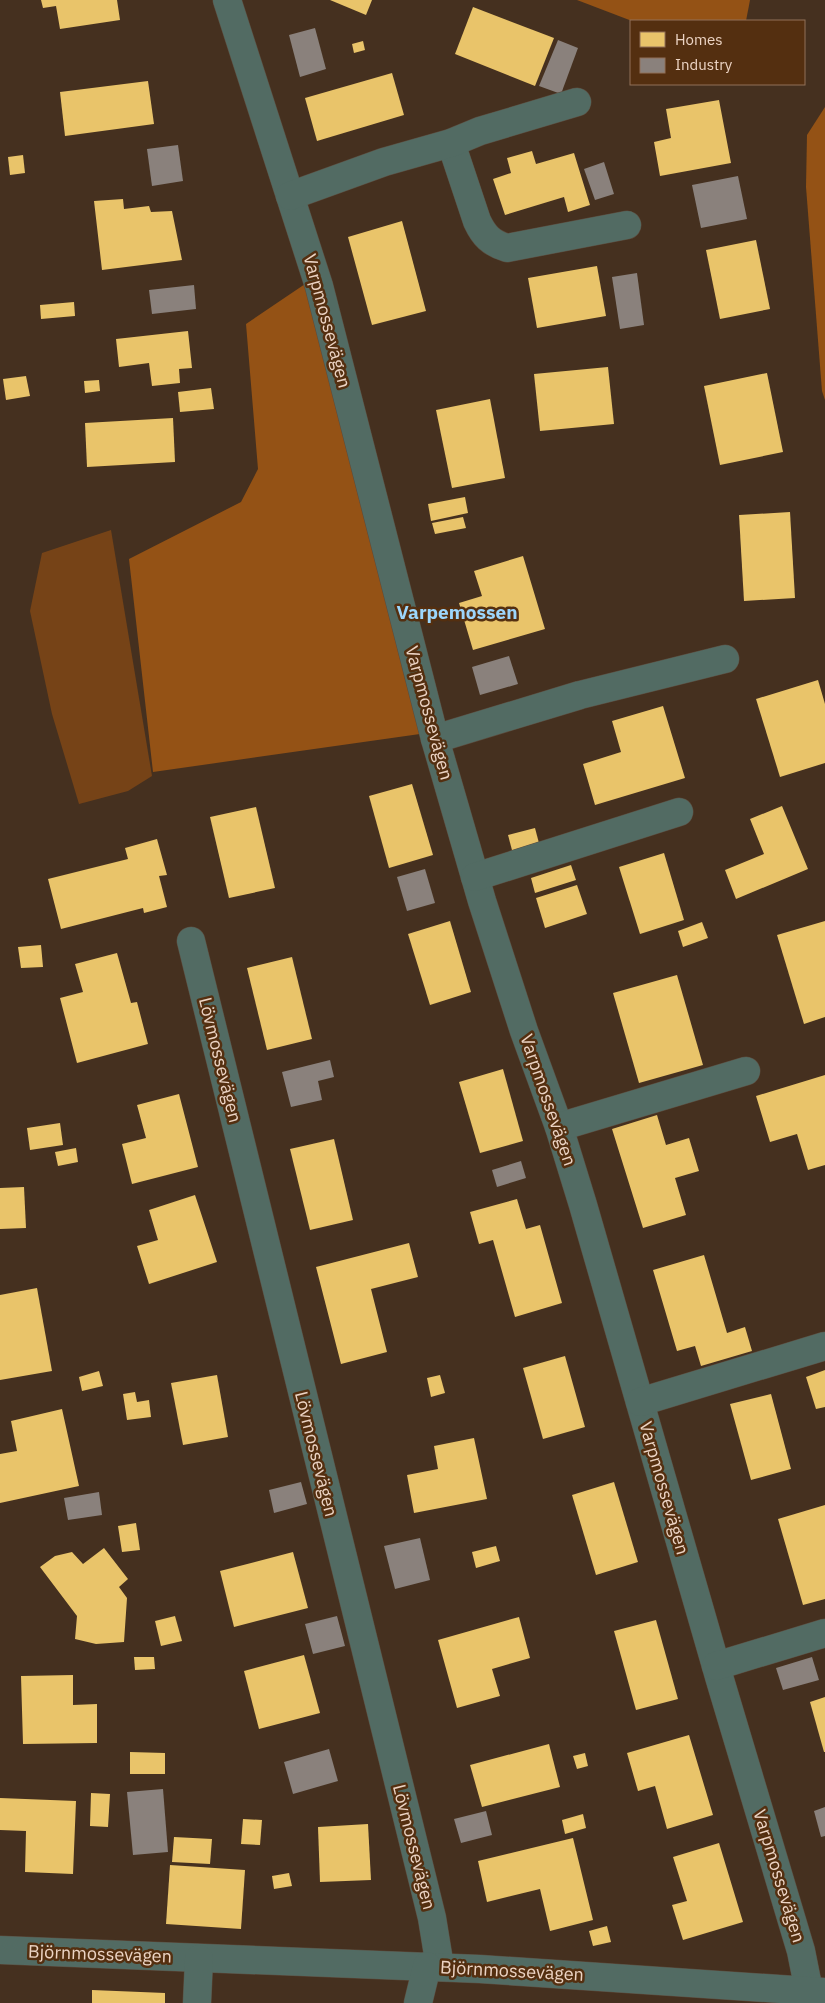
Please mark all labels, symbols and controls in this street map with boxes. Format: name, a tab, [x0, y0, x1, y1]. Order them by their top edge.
legend	[630, 20, 805, 85]
text: Homes	[675, 30, 723, 49]
text: Industry	[675, 55, 733, 74]
street label: Varpmossevägen	[299, 251, 356, 390]
district label: Varpemossen	[396, 600, 518, 624]
street label: Varpmossevägen	[401, 643, 458, 782]
street label: Lövmossevägen	[194, 995, 247, 1125]
street label: Varpmossevägen	[515, 1031, 582, 1169]
street label: Lövmossevägen	[290, 1389, 343, 1519]
street label: Varpmossevägen	[634, 1418, 695, 1557]
street label: Lövmossevägen	[388, 1782, 441, 1912]
street label: Varpmossevägen	[748, 1807, 811, 1945]
street label: Björnmossevägen	[28, 1939, 172, 1968]
street label: Björnmossevägen	[440, 1955, 584, 1986]

